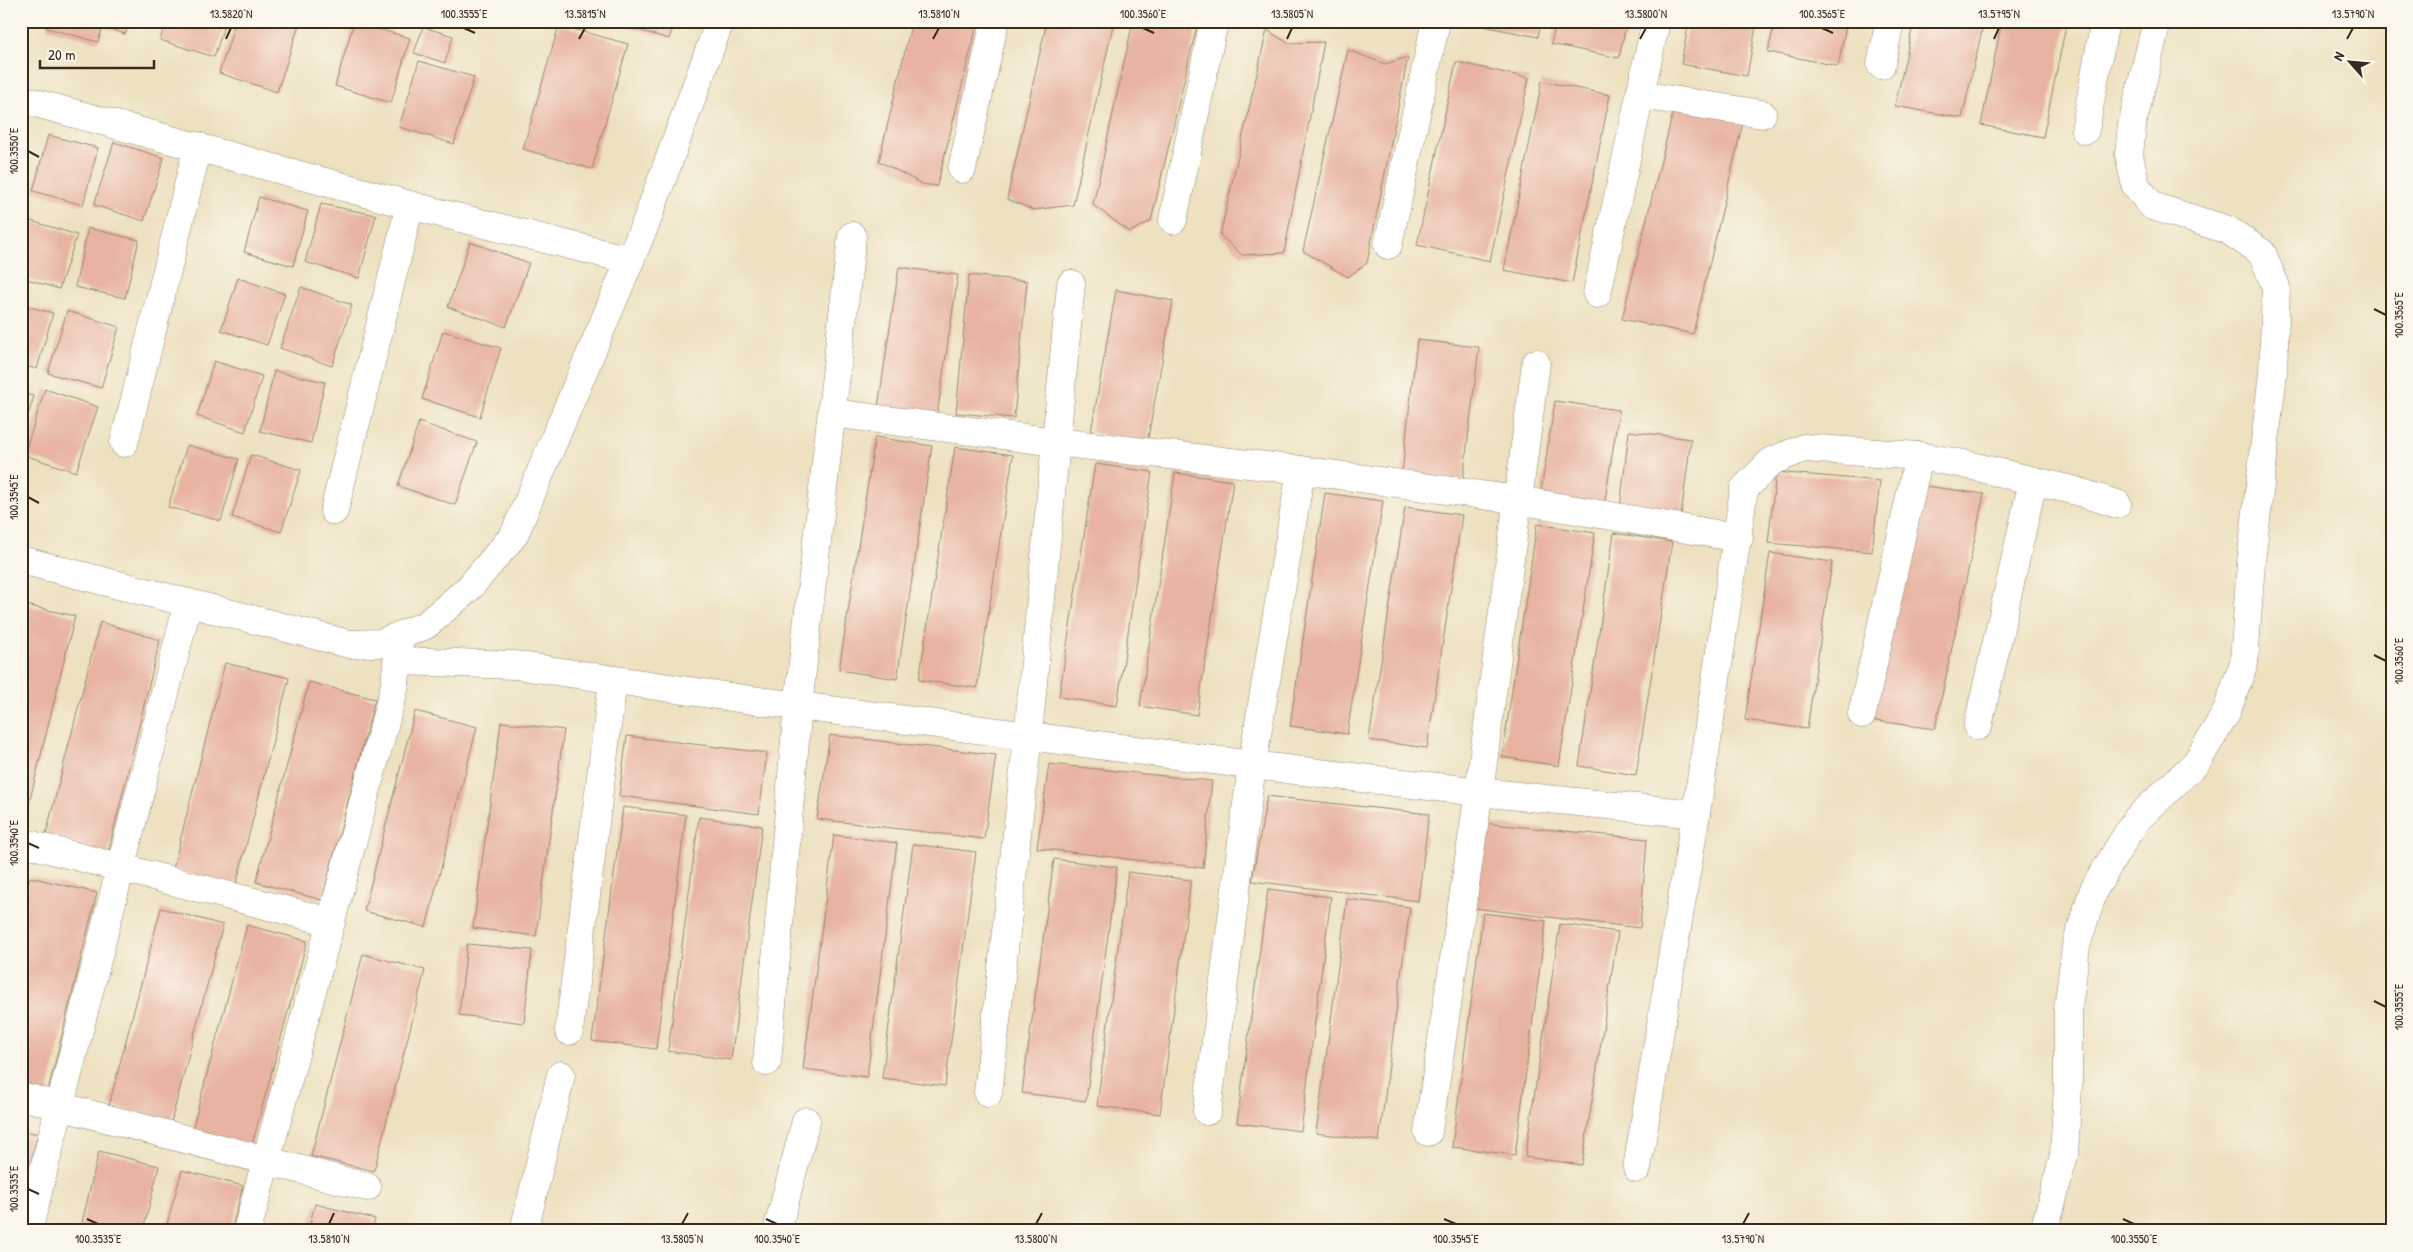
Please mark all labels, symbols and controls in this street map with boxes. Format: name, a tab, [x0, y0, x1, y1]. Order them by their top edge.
text: 13.5820°N	[210, 5, 252, 22]
text: 100.3555°E	[441, 5, 488, 22]
text: 13.5815°N	[564, 5, 606, 22]
text: 13.5810°N	[918, 5, 960, 22]
text: 100.3560°E	[1120, 5, 1167, 22]
text: 13.5805°N	[1271, 5, 1313, 22]
text: 13.5800°N	[1625, 5, 1667, 22]
text: 100.3565°E	[1799, 5, 1846, 22]
text: 13.5795°N	[1978, 5, 2020, 22]
text: 13.5790°N	[2332, 5, 2374, 22]
scale bar	[40, 38, 154, 70]
north arrow	[2326, 38, 2376, 88]
text: 20 m	[48, 44, 75, 65]
text: N	[2328, 48, 2348, 64]
text: 100.3550°E	[5, 127, 22, 174]
text: 100.3565°E	[2390, 291, 2407, 338]
text: 100.3545°E	[5, 473, 22, 520]
text: 100.3560°E	[2390, 637, 2407, 684]
text: 100.3540°E	[5, 819, 22, 866]
text: 100.3555°E	[2390, 983, 2407, 1030]
text: 100.3535°E	[5, 1165, 22, 1212]
text: 100.3535°E	[75, 1230, 122, 1247]
text: 13.5810°N	[308, 1230, 350, 1247]
text: 13.5805°N	[661, 1230, 703, 1247]
text: 100.3540°E	[754, 1230, 801, 1247]
text: 13.5800°N	[1015, 1230, 1057, 1247]
text: 100.3545°E	[1433, 1230, 1480, 1247]
text: 13.5790°N	[1722, 1230, 1764, 1247]
text: 100.3550°E	[2111, 1230, 2158, 1247]

